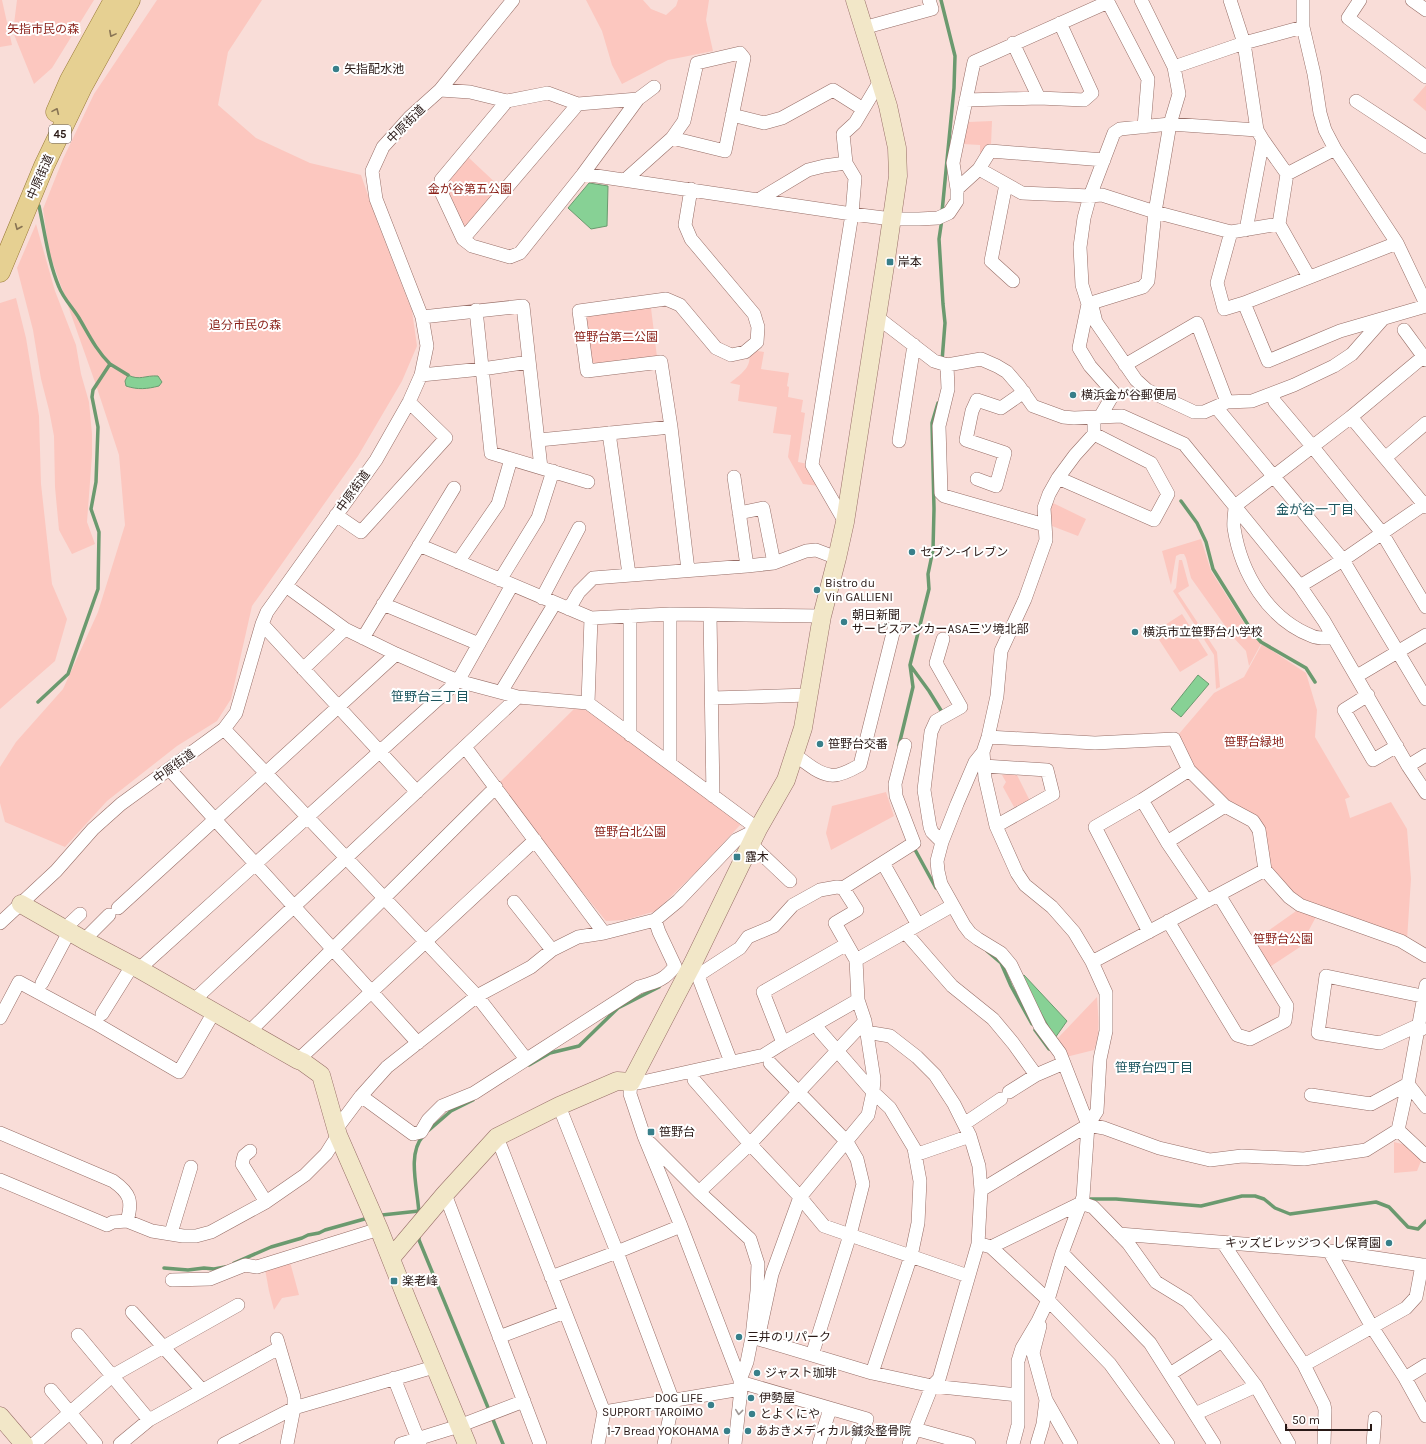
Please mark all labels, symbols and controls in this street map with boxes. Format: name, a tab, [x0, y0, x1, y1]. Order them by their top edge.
park label: 矢指市民の森	[7, 22, 79, 36]
one-way arrow	[109, 30, 117, 38]
place label: 矢指配水池	[344, 62, 404, 76]
marker: 矢指配水池	[331, 64, 341, 74]
street label: 中原街道	[384, 102, 428, 146]
one-way arrow	[51, 107, 59, 115]
road number: 45	[49, 125, 71, 143]
street label: 中原街道	[24, 152, 56, 202]
park label: 金が谷第五公園	[428, 182, 512, 196]
one-way arrow	[15, 223, 23, 230]
place label: 岸本	[898, 255, 922, 269]
marker: 岸本	[885, 257, 895, 267]
park label: 追分市民の森	[209, 318, 281, 332]
park label: 笹野台第二公園	[574, 330, 658, 344]
place label: 横浜金が谷郵便局	[1081, 388, 1177, 402]
marker: 横浜金が谷郵便局	[1068, 390, 1078, 400]
street label: 中原街道	[333, 467, 373, 515]
district label: 金が谷一丁目	[1276, 502, 1354, 517]
place label: セブン-イレブン	[920, 545, 1008, 559]
marker: セブン-イレブン	[907, 547, 917, 557]
place label: Bistro du Vin GALLIENI	[825, 576, 893, 604]
marker: Bistro du Vin GALLIENI	[812, 585, 822, 595]
place label: 朝日新聞 サービスアンカーASA三ツ境北部	[852, 608, 1029, 636]
marker: 朝日新聞 サービスアンカーASA三ツ境北部	[839, 617, 849, 627]
place label: 横浜市立笹野台小学校	[1143, 625, 1263, 639]
marker: 横浜市立笹野台小学校	[1130, 627, 1140, 637]
district label: 笹野台三丁目	[391, 689, 469, 704]
park label: 笹野台緑地	[1224, 735, 1284, 749]
place label: 笹野台交番	[828, 737, 888, 751]
marker: 笹野台交番	[815, 739, 825, 749]
street label: 中原街道	[150, 746, 198, 786]
park label: 笹野台北公園	[594, 825, 666, 839]
place label: 露木	[745, 850, 769, 864]
marker: 露木	[732, 852, 742, 862]
park label: 笹野台公園	[1253, 932, 1313, 946]
district label: 笹野台四丁目	[1115, 1060, 1193, 1075]
place label: 笹野台	[659, 1125, 695, 1139]
marker: 笹野台	[646, 1127, 656, 1137]
place label: キッズビレッジつくし保育園	[1225, 1236, 1381, 1250]
marker: キッズビレッジつくし保育園	[1384, 1238, 1394, 1248]
place label: 楽老峰	[402, 1274, 438, 1288]
marker: 楽老峰	[389, 1276, 399, 1286]
place label: 三井のリパーク	[747, 1330, 831, 1344]
marker: 三井のリパーク	[734, 1332, 744, 1342]
place label: ジャスト珈琲	[765, 1366, 836, 1380]
marker: ジャスト珈琲	[752, 1368, 762, 1378]
place label: DOG LIFE SUPPORT TAROIMO	[602, 1391, 703, 1419]
place label: 伊勢屋	[759, 1391, 795, 1405]
marker: 伊勢屋	[746, 1393, 756, 1403]
marker: DOG LIFE SUPPORT TAROIMO	[706, 1400, 716, 1410]
scale bar	[1286, 1406, 1371, 1432]
place label: とよくにや	[760, 1407, 820, 1421]
one-way arrow	[734, 1409, 743, 1415]
marker: とよくにや	[747, 1409, 757, 1419]
text: 50 m	[1292, 1413, 1320, 1427]
place label: 1-7 Bread YOKOHAMA	[607, 1424, 719, 1438]
place label: あおきメディカル鍼灸整骨院	[756, 1424, 911, 1438]
marker: 1-7 Bread YOKOHAMA	[722, 1426, 732, 1436]
marker: あおきメディカル鍼灸整骨院	[743, 1426, 753, 1436]

